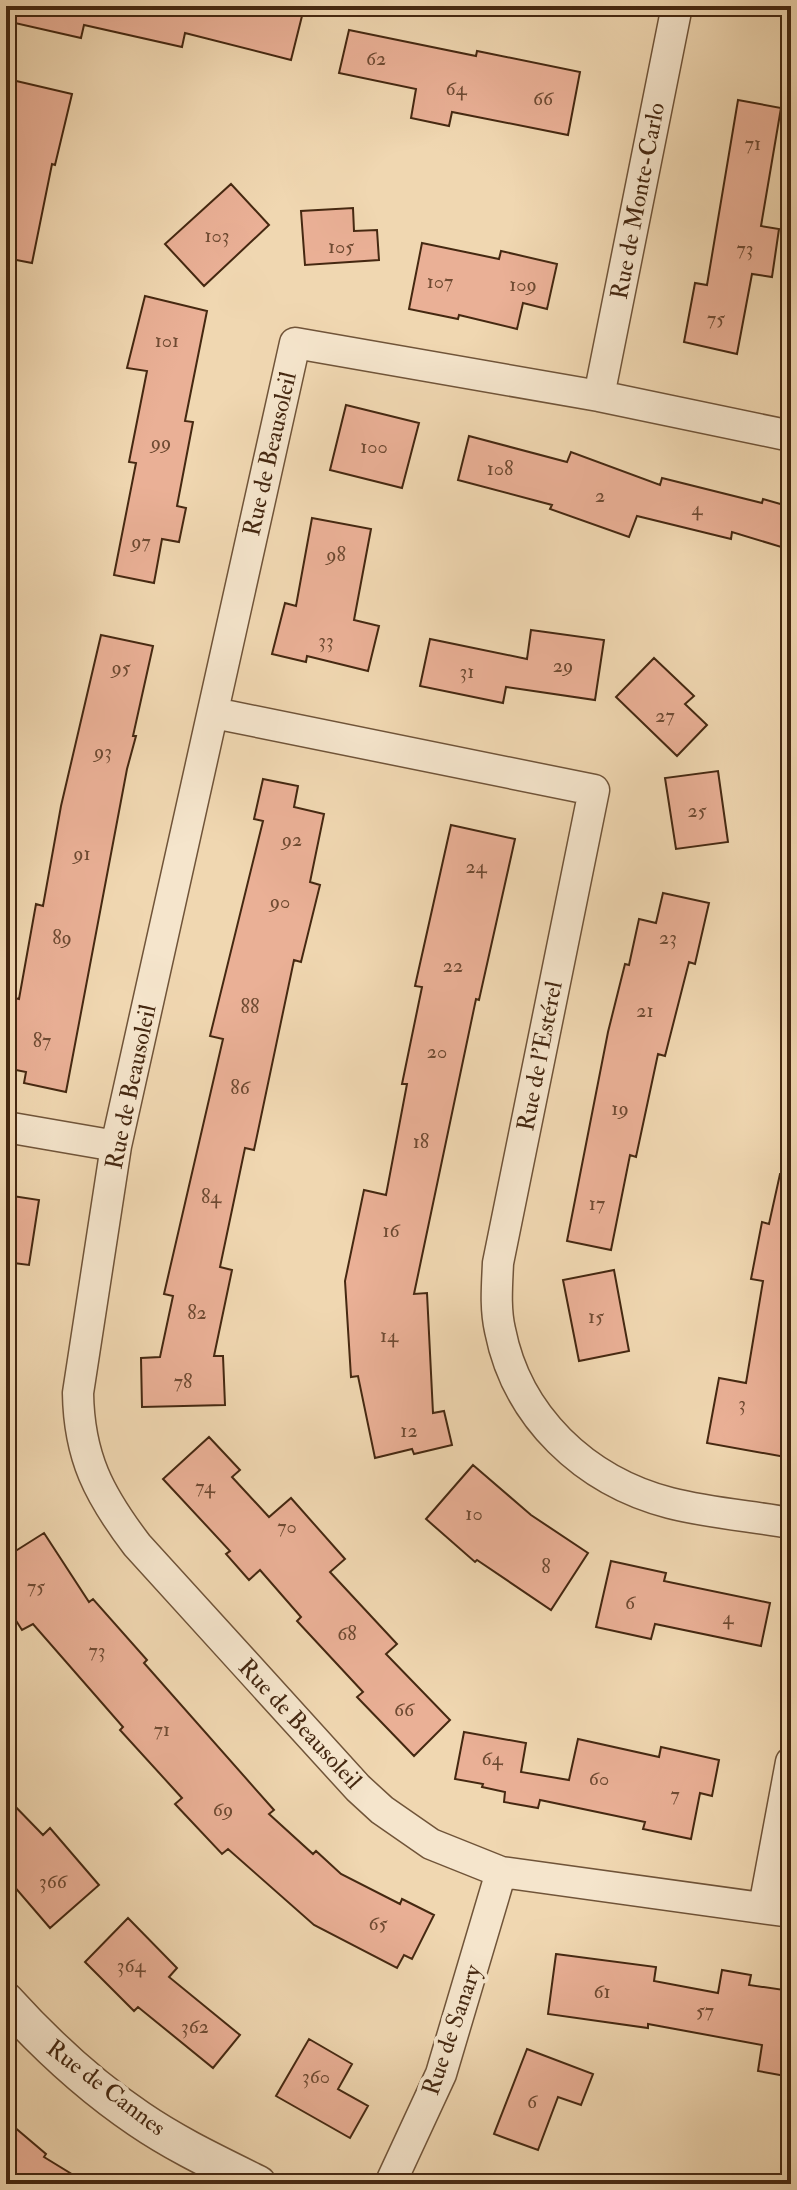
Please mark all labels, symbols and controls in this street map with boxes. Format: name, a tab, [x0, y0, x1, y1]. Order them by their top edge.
house number: 62	[366, 46, 386, 71]
house number: 64	[446, 76, 468, 101]
house number: 66	[533, 86, 554, 111]
street label: Rue de Monte-Carlo	[604, 100, 672, 302]
house number: 71	[745, 131, 761, 156]
house number: 103	[205, 223, 229, 248]
house number: 105	[328, 234, 354, 259]
house number: 73	[737, 236, 753, 261]
house number: 107	[427, 269, 453, 294]
house number: 109	[509, 272, 537, 297]
house number: 75	[707, 306, 725, 331]
house number: 101	[155, 328, 179, 353]
street label: Rue de Beausoleil	[236, 369, 304, 539]
house number: 99	[149, 430, 171, 455]
house number: 100	[360, 434, 388, 459]
house number: 108	[487, 456, 513, 481]
house number: 2	[595, 483, 605, 508]
house number: 4	[692, 496, 704, 521]
house number: 97	[129, 529, 151, 554]
house number: 98	[324, 542, 346, 567]
house number: 33	[318, 628, 334, 653]
house number: 29	[553, 653, 573, 678]
house number: 95	[109, 655, 131, 680]
house number: 31	[460, 659, 474, 684]
house number: 27	[655, 703, 675, 728]
house number: 93	[92, 739, 112, 764]
house number: 25	[688, 798, 707, 823]
house number: 92	[280, 827, 302, 852]
house number: 91	[71, 841, 91, 866]
house number: 24	[466, 854, 488, 879]
house number: 90	[268, 889, 290, 914]
house number: 89	[52, 925, 72, 950]
house number: 23	[659, 925, 677, 950]
house number: 22	[443, 953, 463, 978]
street label: Rue de l'Estérel	[510, 978, 570, 1134]
house number: 88	[241, 994, 259, 1019]
house number: 21	[636, 998, 654, 1023]
street label: Rue de Beausoleil	[98, 1002, 164, 1172]
house number: 87	[33, 1028, 51, 1053]
house number: 20	[427, 1039, 447, 1064]
house number: 86	[230, 1075, 251, 1100]
house number: 19	[611, 1096, 629, 1121]
house number: 18	[413, 1129, 429, 1154]
house number: 84	[201, 1184, 222, 1209]
house number: 17	[589, 1191, 605, 1216]
house number: 16	[382, 1218, 400, 1243]
house number: 82	[187, 1300, 207, 1325]
house number: 15	[588, 1304, 604, 1329]
house number: 14	[380, 1323, 399, 1348]
house number: 78	[174, 1369, 192, 1394]
house number: 3	[738, 1391, 746, 1416]
house number: 12	[400, 1418, 418, 1443]
house number: 74	[195, 1474, 216, 1499]
house number: 10	[465, 1501, 483, 1526]
house number: 70	[277, 1514, 297, 1539]
house number: 8	[541, 1554, 551, 1579]
house number: 75	[27, 1574, 45, 1599]
house number: 6	[625, 1590, 636, 1615]
house number: 4	[723, 1605, 735, 1630]
house number: 68	[337, 1621, 357, 1646]
house number: 73	[89, 1638, 105, 1663]
street label: Rue de Beausoleil	[231, 1652, 369, 1796]
house number: 66	[394, 1697, 415, 1722]
house number: 71	[154, 1717, 170, 1742]
house number: 64	[482, 1746, 504, 1771]
house number: 60	[589, 1766, 609, 1791]
house number: 7	[670, 1782, 680, 1807]
house number: 69	[213, 1797, 233, 1822]
house number: 366	[39, 1869, 68, 1894]
house number: 65	[369, 1911, 388, 1936]
house number: 364	[117, 1953, 146, 1978]
street label: Rue de Sanary	[415, 1960, 489, 2099]
house number: 61	[593, 1979, 611, 2004]
house number: 57	[696, 1998, 714, 2023]
house number: 362	[181, 2014, 209, 2039]
street label: Rue de Cannes	[40, 2033, 172, 2143]
house number: 360	[302, 2064, 330, 2089]
house number: 6	[527, 2089, 538, 2114]

